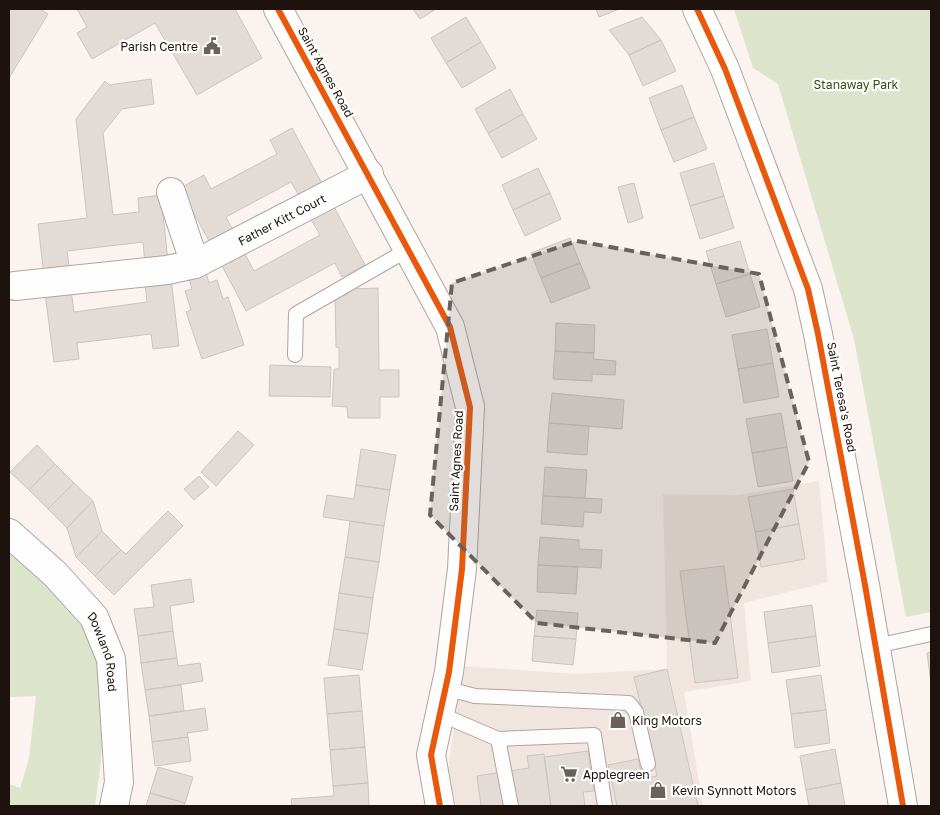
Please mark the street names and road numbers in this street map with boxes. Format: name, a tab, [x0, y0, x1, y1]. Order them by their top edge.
street label: Saint Agnes Road	[295, 24, 357, 120]
street label: Father Kitt Court	[235, 190, 328, 248]
street label: Saint Teresa's Road	[824, 341, 860, 453]
street label: Saint Agnes Road	[446, 410, 466, 512]
street label: Dowland Road	[85, 608, 121, 692]

